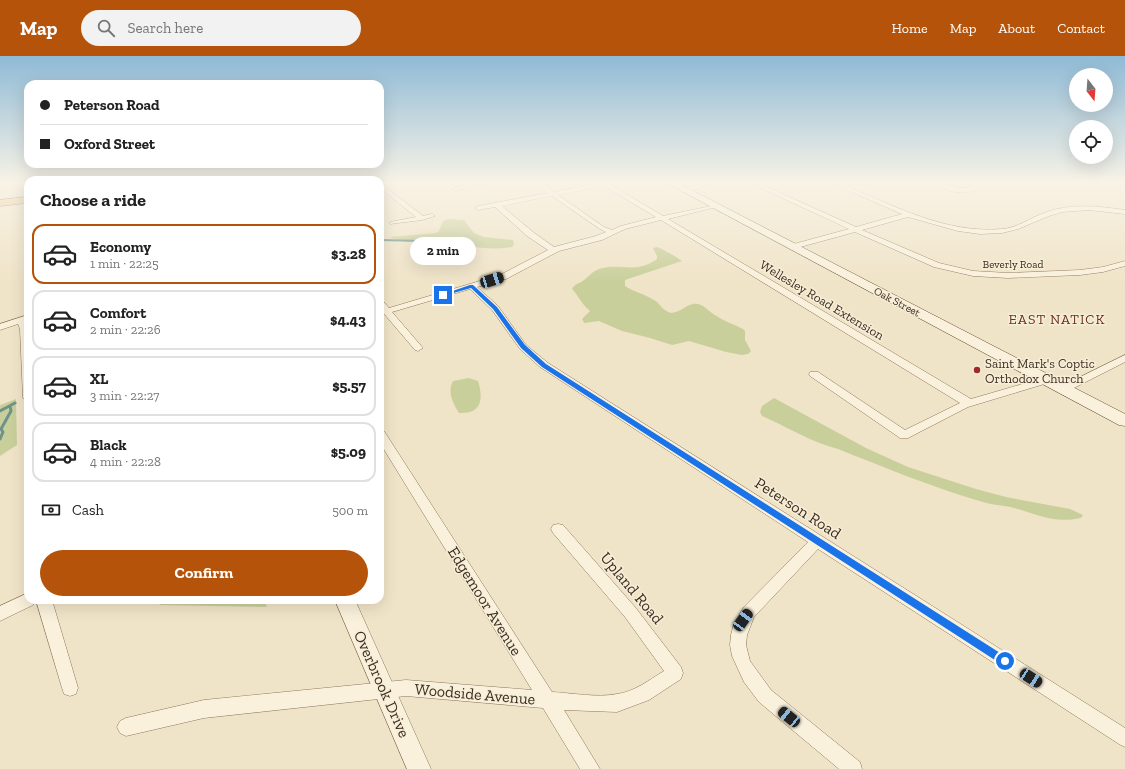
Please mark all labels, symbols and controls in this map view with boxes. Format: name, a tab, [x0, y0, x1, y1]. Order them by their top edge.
search box	[81, 10, 361, 46]
text: Map	[20, 17, 57, 40]
icon: search	[95, 17, 117, 39]
text: Search here	[127, 19, 203, 37]
text: Home	[892, 20, 928, 37]
text: Map	[950, 20, 976, 37]
text: About	[998, 20, 1035, 37]
text: Contact	[1057, 20, 1105, 37]
north arrow	[1069, 68, 1113, 112]
map controls	[1069, 68, 1113, 164]
text: Peterson Road	[64, 96, 160, 114]
button: locate	[1069, 120, 1113, 164]
text: Oxford Street	[64, 135, 155, 153]
text: Choose a ride	[40, 189, 146, 211]
icon: car	[42, 236, 78, 272]
callout: 2 min	[410, 237, 476, 265]
text: Economy	[90, 238, 151, 256]
text: 2 min	[427, 243, 459, 258]
text: $3.28	[331, 245, 366, 263]
text: 1 min · 22:25	[90, 256, 159, 271]
street label: Wellesley Road Extension	[757, 257, 887, 343]
street label: Beverly Road	[982, 258, 1044, 271]
car	[479, 271, 505, 289]
street label: Oak Street	[872, 284, 923, 320]
route end	[434, 286, 452, 304]
icon: car	[42, 302, 78, 338]
text: Comfort	[90, 304, 146, 322]
text: $4.43	[330, 311, 366, 329]
district label: EAST NATICK	[1009, 311, 1105, 328]
text: 2 min · 22:26	[90, 322, 161, 337]
place label: Saint Mark's Coptic Orthodox Church	[985, 356, 1095, 386]
marker: Saint Mark's Coptic Orthodox Church	[972, 365, 982, 375]
icon: car	[42, 368, 78, 404]
text: XL	[90, 370, 108, 388]
text: $5.57	[332, 377, 366, 395]
text: 3 min · 22:27	[90, 388, 160, 403]
icon: car	[42, 434, 78, 470]
text: Black	[90, 436, 127, 454]
text: $5.09	[331, 443, 366, 461]
text: 4 min · 22:28	[90, 454, 161, 469]
street label: Peterson Road	[751, 473, 845, 543]
icon: cash	[40, 499, 62, 521]
text: Cash	[72, 501, 104, 519]
text: 500 m	[332, 503, 368, 518]
street label: Edgemoor Avenue	[444, 543, 526, 659]
street label: Upland Road	[596, 548, 668, 628]
button: Confirm	[40, 550, 368, 596]
car	[731, 607, 755, 633]
street label: Overbrook Drive	[350, 628, 414, 740]
route start	[996, 652, 1014, 670]
car	[1018, 666, 1044, 690]
street label: Woodside Avenue	[414, 679, 536, 709]
car	[776, 705, 802, 729]

